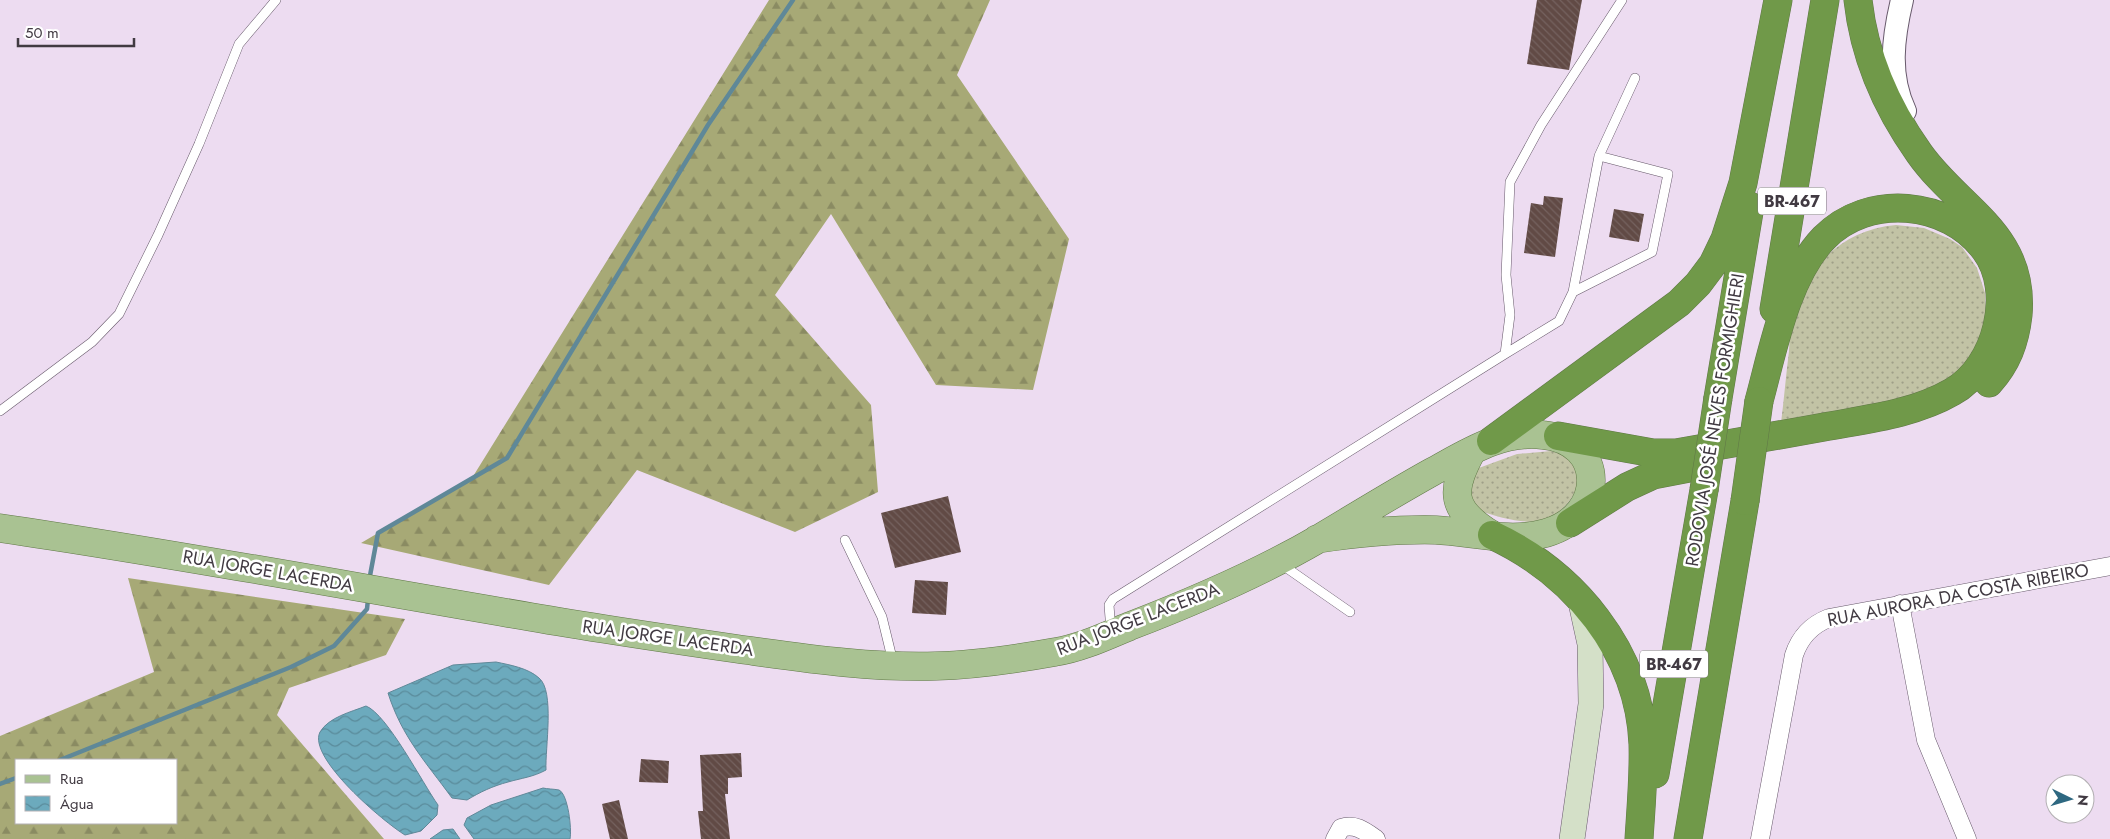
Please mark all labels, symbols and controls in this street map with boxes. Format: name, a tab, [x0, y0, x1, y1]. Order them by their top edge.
scale bar	[18, 15, 134, 47]
text: 50 m	[25, 22, 59, 44]
road number: BR-467	[1758, 188, 1826, 215]
street label: RODOVIA JOSÉ NEVES FORMIGHIERI	[1679, 272, 1751, 568]
street label: RUA JORGE LACERDA	[181, 543, 355, 599]
street label: RUA AURORA DA COSTA RIBEIRO	[1825, 557, 2091, 633]
street label: RUA JORGE LACERDA	[1053, 576, 1223, 662]
street label: RUA JORGE LACERDA	[581, 613, 755, 663]
road number: BR-467	[1640, 651, 1708, 678]
legend	[15, 759, 178, 824]
text: Rua	[60, 768, 84, 790]
north arrow	[2045, 774, 2095, 824]
text: Água	[60, 793, 94, 815]
text: N	[2073, 794, 2093, 807]

